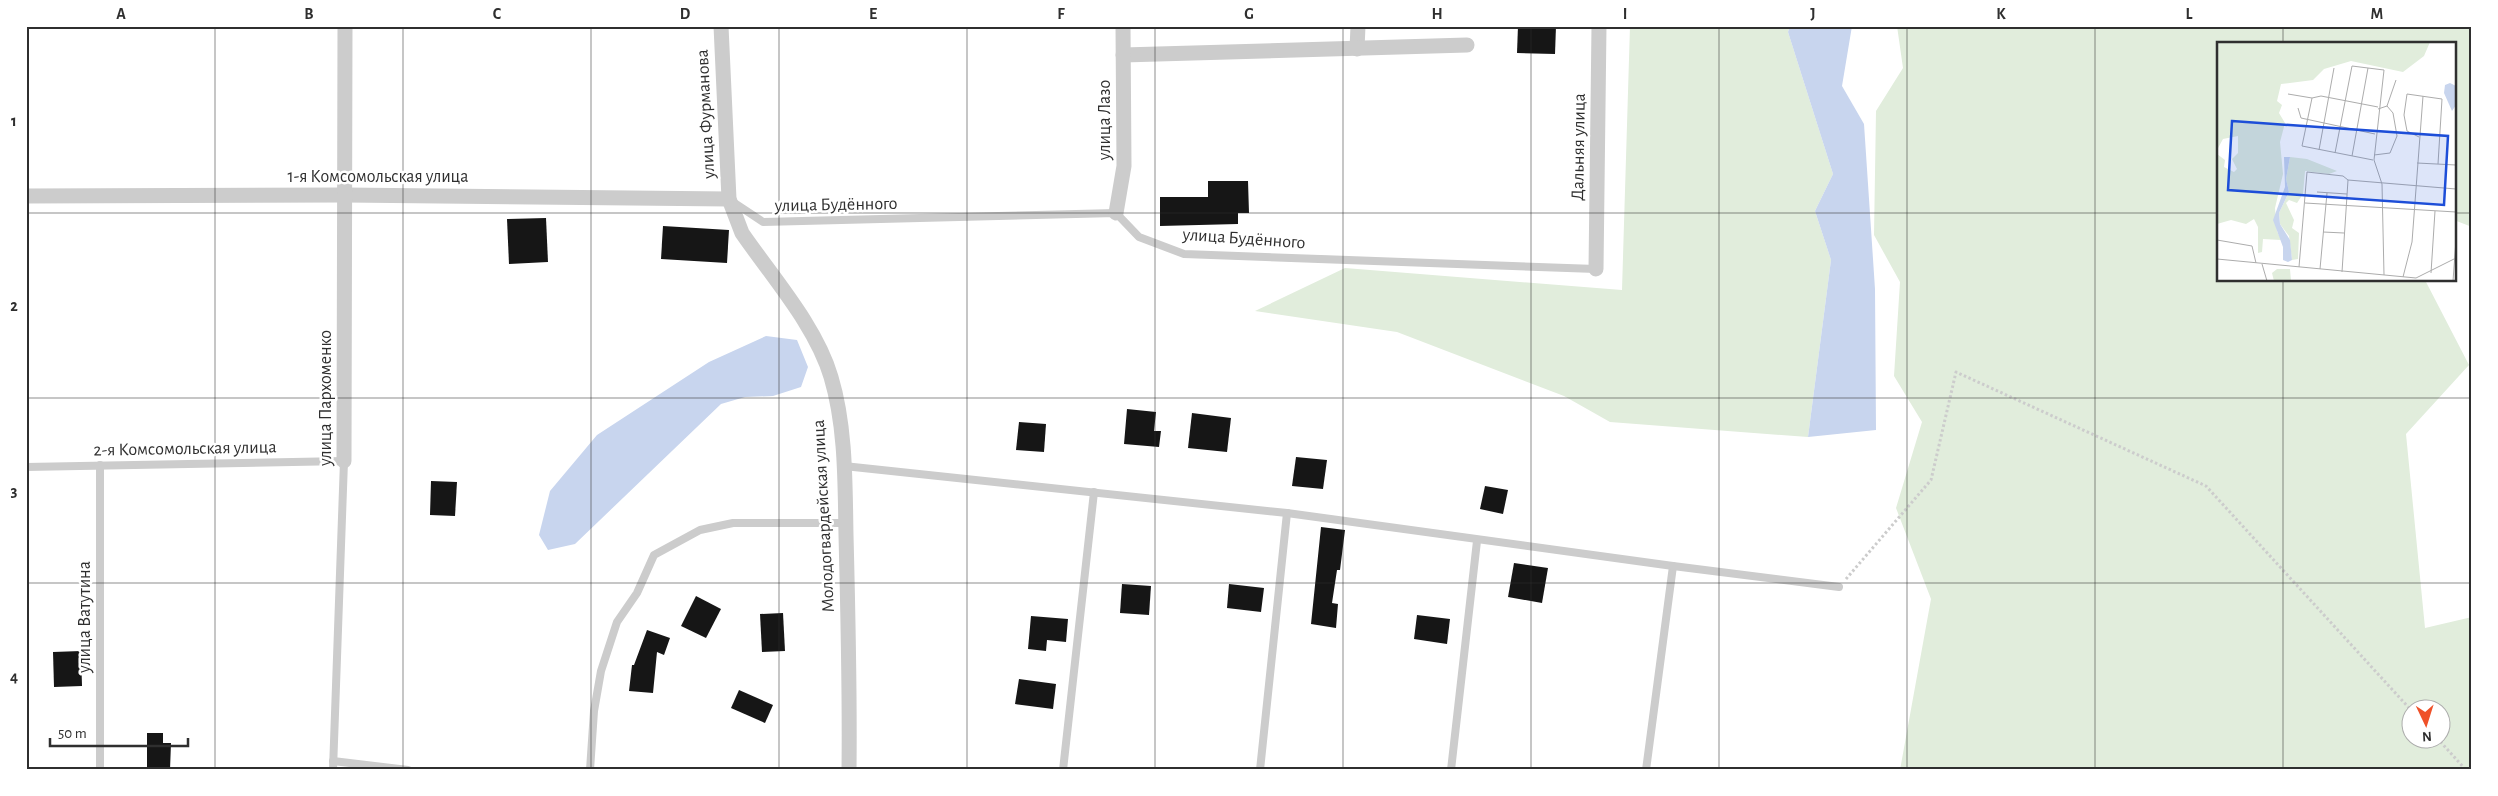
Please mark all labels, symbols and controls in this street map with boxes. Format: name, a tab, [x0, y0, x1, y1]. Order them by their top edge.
text: A	[116, 6, 126, 22]
text: B	[304, 6, 314, 22]
text: C	[493, 6, 502, 22]
text: D	[680, 6, 691, 22]
text: E	[869, 6, 877, 22]
text: F	[1057, 6, 1065, 22]
text: G	[1244, 6, 1254, 22]
text: H	[1431, 6, 1443, 22]
text: I	[1623, 6, 1627, 22]
text: J	[1810, 6, 1816, 22]
text: K	[1996, 6, 2006, 22]
text: L	[2186, 6, 2193, 22]
text: M	[2371, 6, 2383, 22]
inset map	[2217, 42, 2456, 281]
street label: улица Фурманова	[694, 49, 718, 180]
street label: улица Лазо	[1096, 80, 1114, 161]
street label: Дальняя улица	[1569, 93, 1589, 201]
text: 1	[11, 113, 17, 129]
street label: 1-я Комсомольская улица	[287, 168, 469, 186]
street label: улица Будённого	[773, 195, 898, 215]
street label: улица Будённого	[1181, 226, 1306, 252]
text: 2	[10, 298, 18, 314]
street label: улица Пархоменко	[317, 330, 335, 467]
street label: Молодогвардейская улица	[810, 419, 838, 613]
street label: 2-я Комсомольская улица	[93, 438, 277, 460]
text: 3	[11, 483, 18, 499]
street label: улица Ватутина	[76, 561, 94, 674]
text: 4	[10, 669, 18, 685]
north arrow	[2400, 698, 2450, 748]
scale bar	[50, 716, 188, 748]
text: 50 m	[58, 726, 87, 741]
text: N	[2421, 729, 2432, 743]

